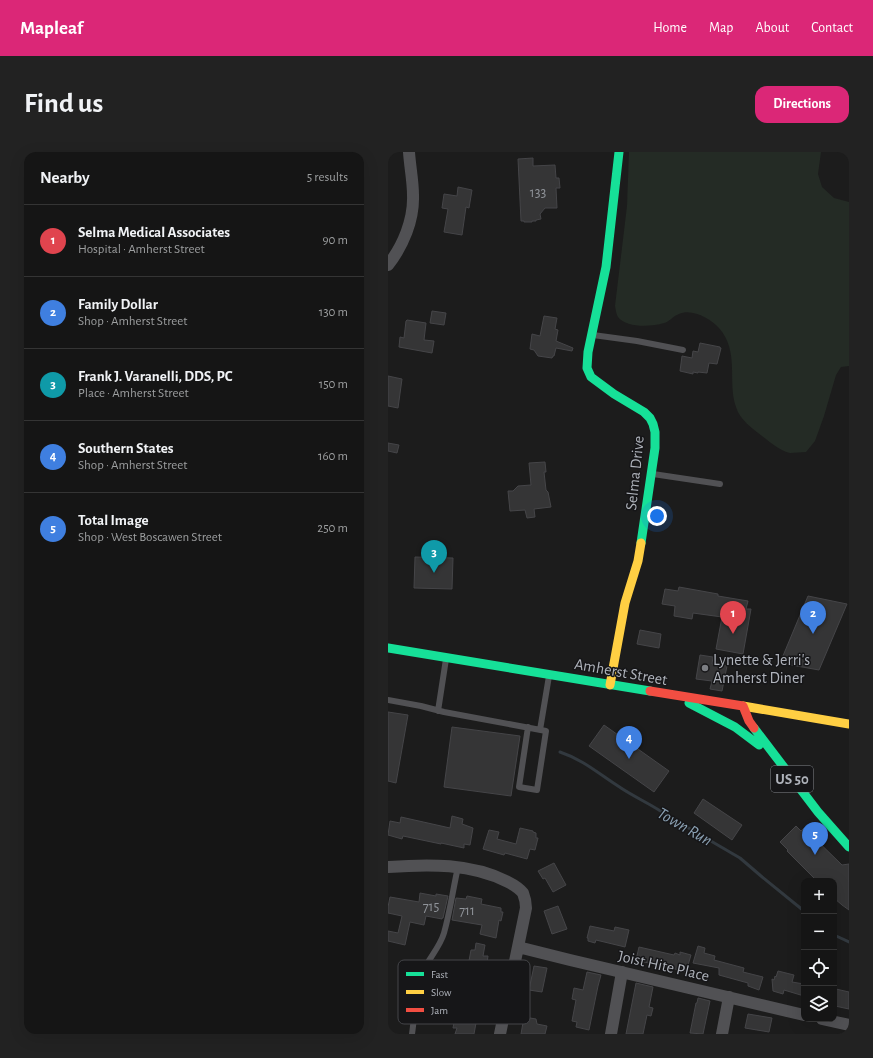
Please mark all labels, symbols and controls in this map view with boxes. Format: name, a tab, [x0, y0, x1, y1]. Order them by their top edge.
text: Mapleaf	[20, 19, 83, 38]
text: Home	[653, 21, 687, 35]
text: Map	[709, 21, 733, 35]
text: About	[755, 21, 789, 35]
text: Contact	[811, 21, 853, 35]
button: Directions	[755, 86, 849, 123]
text: Find us	[24, 90, 103, 118]
text: Nearby	[40, 169, 90, 186]
text: 5 results	[307, 171, 348, 184]
house number: 133	[530, 186, 546, 200]
text: Selma Medical Associates	[78, 225, 230, 240]
text: 1	[51, 234, 55, 247]
text: 90 m	[322, 234, 348, 247]
text: Hospital · Amherst Street	[78, 243, 205, 256]
text: Family Dollar	[78, 297, 158, 312]
text: 2	[50, 306, 56, 319]
text: 130 m	[319, 306, 348, 319]
text: Shop · Amherst Street	[78, 315, 187, 328]
text: Frank J. Varanelli, DDS, PC	[78, 369, 232, 384]
text: 3	[50, 378, 56, 391]
text: 150 m	[319, 378, 348, 391]
text: Place · Amherst Street	[78, 387, 189, 400]
street label: Selma Drive	[623, 435, 647, 511]
text: Southern States	[78, 441, 174, 456]
text: 4	[50, 450, 56, 463]
text: 160 m	[318, 450, 348, 463]
text: Shop · Amherst Street	[78, 459, 187, 472]
your location	[647, 506, 667, 526]
text: Total Image	[78, 513, 149, 528]
text: 5	[50, 522, 56, 535]
text: 250 m	[317, 522, 348, 535]
text: Shop · West Boscawen Street	[78, 531, 222, 544]
pin: 3	[421, 540, 447, 573]
pin: 1	[720, 601, 746, 634]
pin: 2	[800, 601, 826, 634]
place label: Lynette & Jerri's Amherst Diner	[713, 652, 810, 686]
street label: Amherst Street	[573, 656, 669, 688]
marker: Lynette & Jerri's Amherst Diner	[700, 663, 710, 673]
pin: 4	[616, 726, 642, 759]
road number: US 50	[771, 766, 813, 792]
water label: Town Run	[654, 804, 715, 849]
pin: 5	[802, 822, 828, 855]
map controls	[801, 878, 837, 1022]
button: +	[801, 878, 837, 914]
house number: 715	[423, 900, 439, 914]
house number: 711	[459, 904, 475, 918]
button: −	[801, 914, 837, 950]
street label: Joist Hite Place	[617, 948, 711, 984]
button: locate	[801, 950, 837, 986]
legend	[398, 960, 530, 1024]
text: Fast	[431, 969, 449, 980]
button: layers	[801, 986, 837, 1022]
text: Slow	[431, 987, 452, 998]
text: Jam	[431, 1005, 448, 1016]

